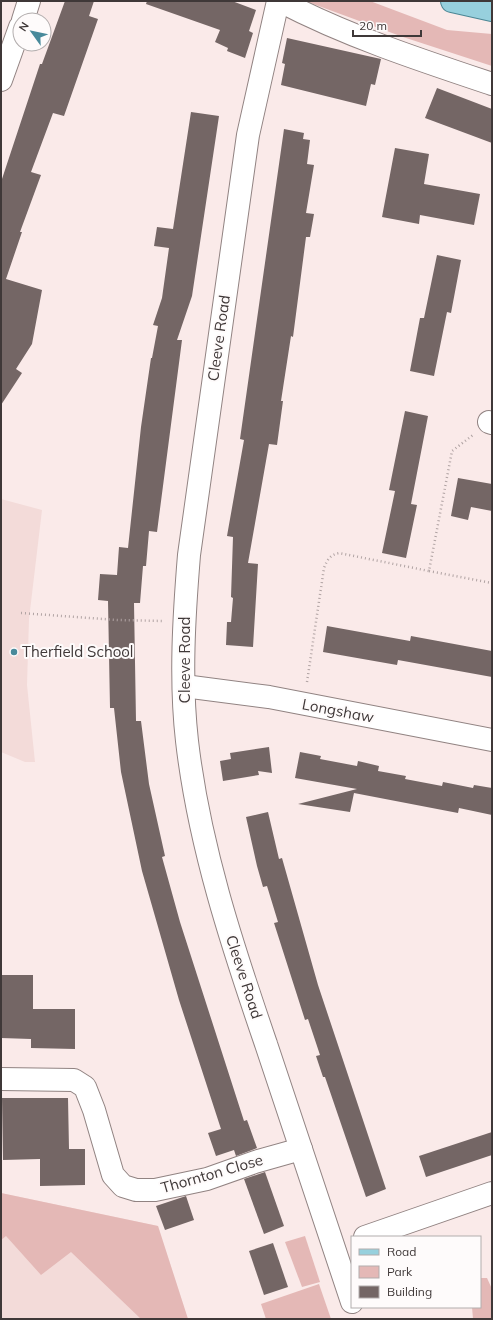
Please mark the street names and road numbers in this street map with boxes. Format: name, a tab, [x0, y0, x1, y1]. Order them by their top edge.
street label: Cleeve Road	[203, 294, 234, 382]
street label: Cleeve Road	[175, 617, 194, 703]
street label: Longshaw	[301, 694, 376, 727]
street label: Cleeve Road	[222, 933, 267, 1021]
street label: Thornton Close	[159, 1150, 265, 1197]

